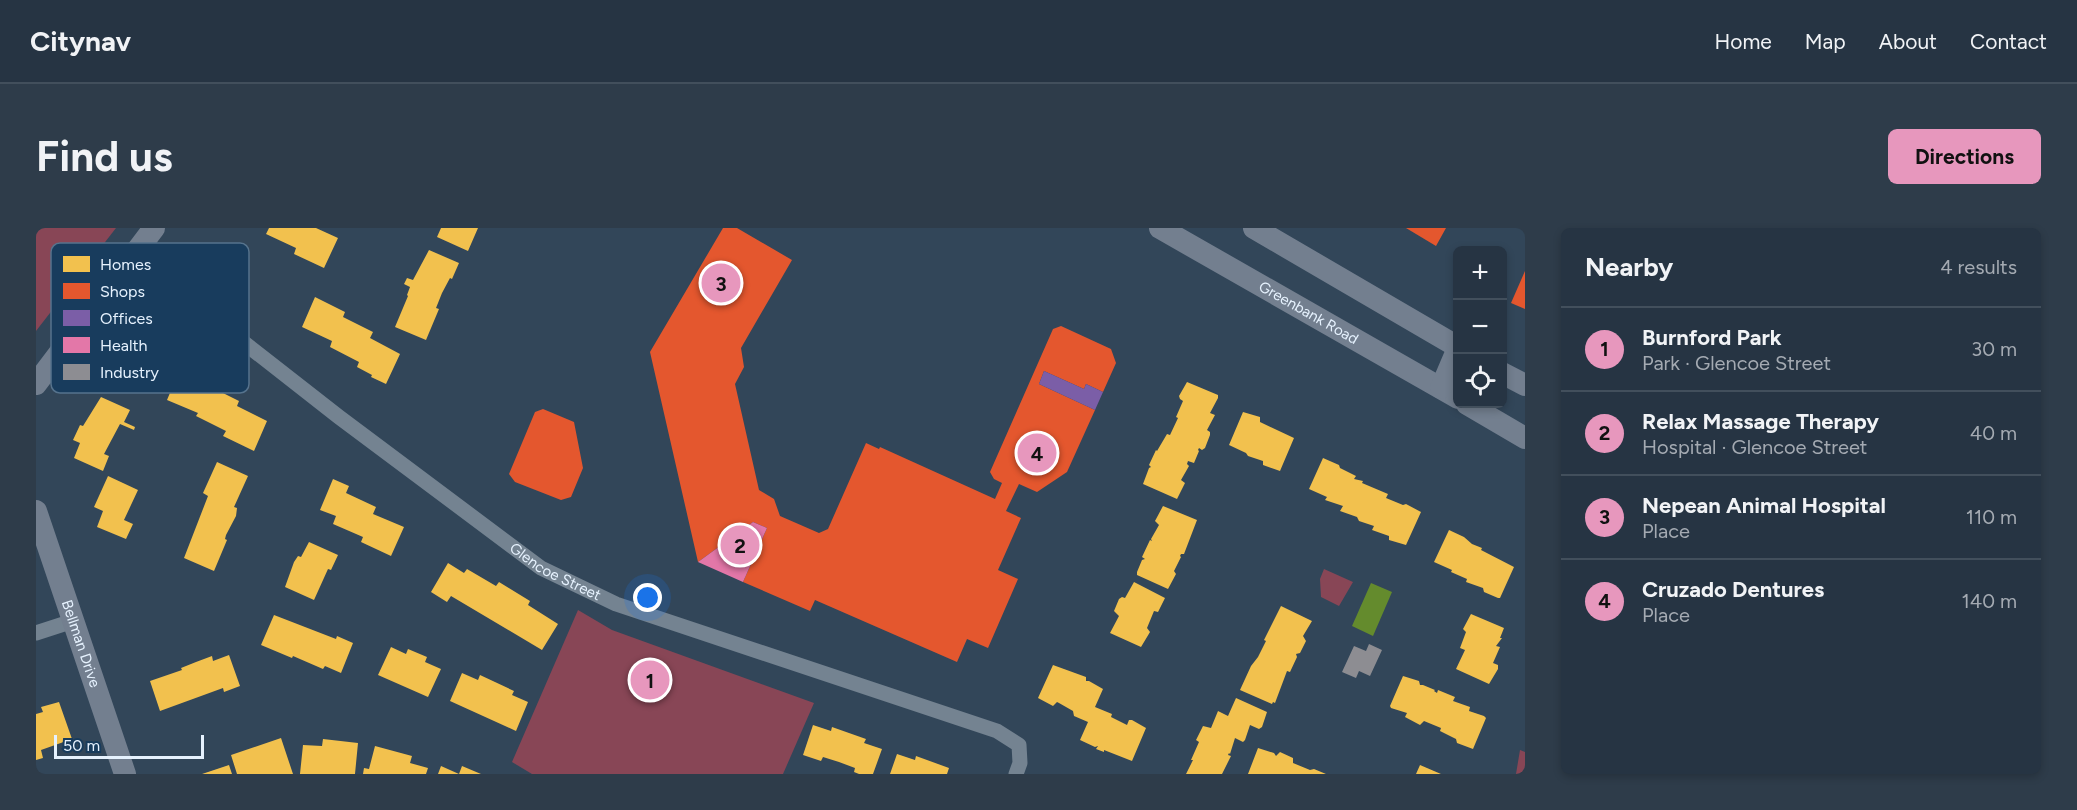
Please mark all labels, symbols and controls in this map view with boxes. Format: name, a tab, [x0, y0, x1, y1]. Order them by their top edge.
text: Citynav	[30, 24, 131, 58]
text: Home	[1715, 29, 1772, 54]
text: Map	[1805, 29, 1846, 54]
text: About	[1879, 29, 1937, 54]
text: Contact	[1970, 29, 2047, 54]
button: Directions	[1888, 129, 2041, 184]
text: Find us	[36, 131, 173, 182]
legend	[51, 243, 249, 393]
map controls	[1453, 246, 1507, 408]
button: +	[1453, 246, 1507, 300]
text: Nearby	[1585, 251, 1673, 283]
text: Homes	[100, 255, 151, 274]
text: 4 results	[1940, 255, 2017, 279]
pin: 3	[702, 260, 740, 306]
street label: Greenbank Road	[1256, 277, 1361, 348]
text: Shops	[100, 282, 145, 301]
button: −	[1453, 300, 1507, 354]
text: Offices	[100, 309, 153, 328]
text: Burnford Park	[1642, 324, 1782, 351]
text: Health	[100, 336, 147, 355]
text: 1	[1600, 337, 1609, 361]
text: 30 m	[1971, 337, 2017, 361]
text: Park · Glencoe Street	[1642, 351, 1831, 375]
button: locate	[1453, 354, 1507, 408]
text: Industry	[100, 363, 159, 382]
text: Relax Massage Therapy	[1642, 408, 1879, 435]
text: 2	[1599, 421, 1610, 445]
text: 40 m	[1970, 421, 2017, 445]
pin: 4	[1018, 430, 1056, 476]
text: Hospital · Glencoe Street	[1642, 435, 1867, 459]
text: Nepean Animal Hospital	[1642, 492, 1886, 519]
text: 3	[1599, 505, 1610, 529]
text: 110 m	[1966, 505, 2017, 529]
text: Place	[1642, 519, 1690, 543]
pin: 2	[720, 522, 760, 568]
street label: Glencoe Street	[506, 539, 604, 605]
text: Cruzado Dentures	[1642, 576, 1824, 603]
your location	[633, 583, 662, 612]
text: 4	[1598, 589, 1611, 613]
text: 140 m	[1962, 589, 2017, 613]
street label: Bellman Drive	[58, 598, 104, 690]
text: Place	[1642, 603, 1690, 627]
pin: 1	[630, 658, 670, 702]
scale bar	[54, 732, 204, 760]
text: 50 m	[63, 736, 100, 755]

